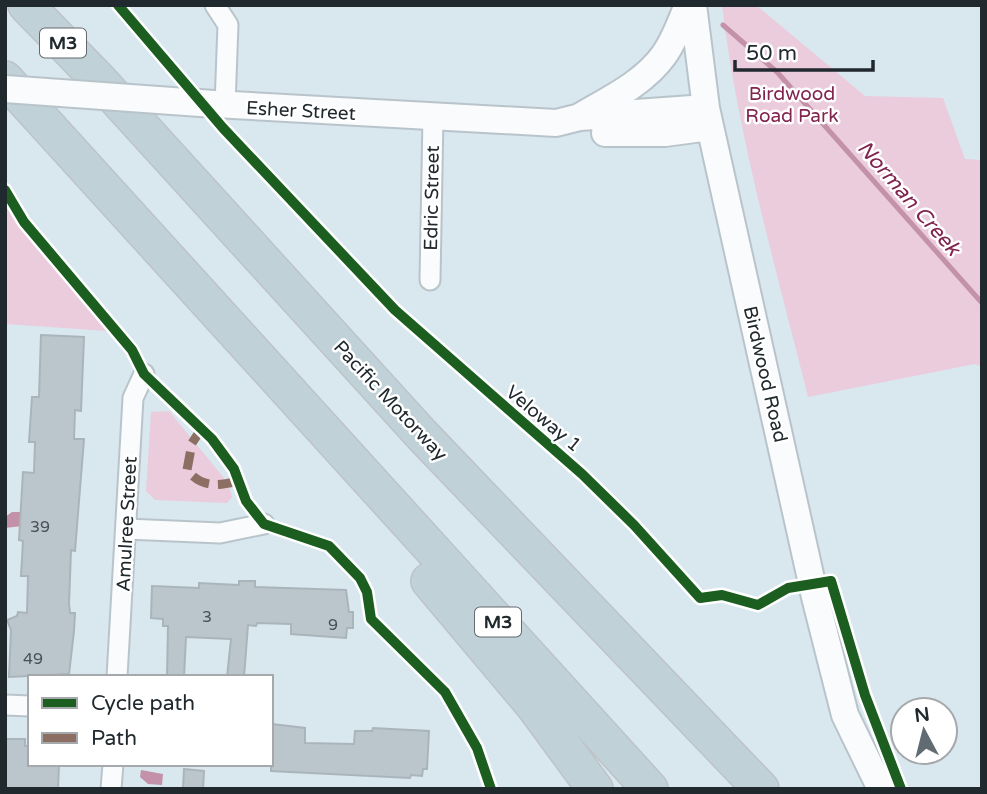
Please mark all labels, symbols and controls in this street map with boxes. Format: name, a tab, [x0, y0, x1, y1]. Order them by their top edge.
road number: M3	[40, 28, 86, 58]
scale bar	[735, 28, 873, 72]
text: 50 m	[746, 41, 797, 66]
park label: Birdwood Road Park	[745, 83, 839, 127]
street label: Esher Street	[245, 97, 356, 125]
water label: Norman Creek	[852, 136, 966, 262]
street label: Edric Street	[420, 145, 444, 251]
street label: Birdwood Road	[739, 304, 791, 445]
street label: Pacific Motorway	[329, 336, 452, 465]
street label: Veloway 1	[501, 381, 585, 457]
street label: Amulree Street	[112, 456, 142, 592]
house number: 39	[30, 517, 50, 537]
house number: 3	[202, 607, 212, 627]
road number: M3	[475, 608, 521, 636]
house number: 9	[328, 615, 338, 635]
house number: 49	[23, 649, 43, 669]
legend	[28, 675, 273, 766]
text: Cycle path	[91, 691, 195, 716]
north arrow	[889, 696, 959, 766]
text: N	[913, 703, 931, 727]
text: Path	[91, 726, 137, 751]

